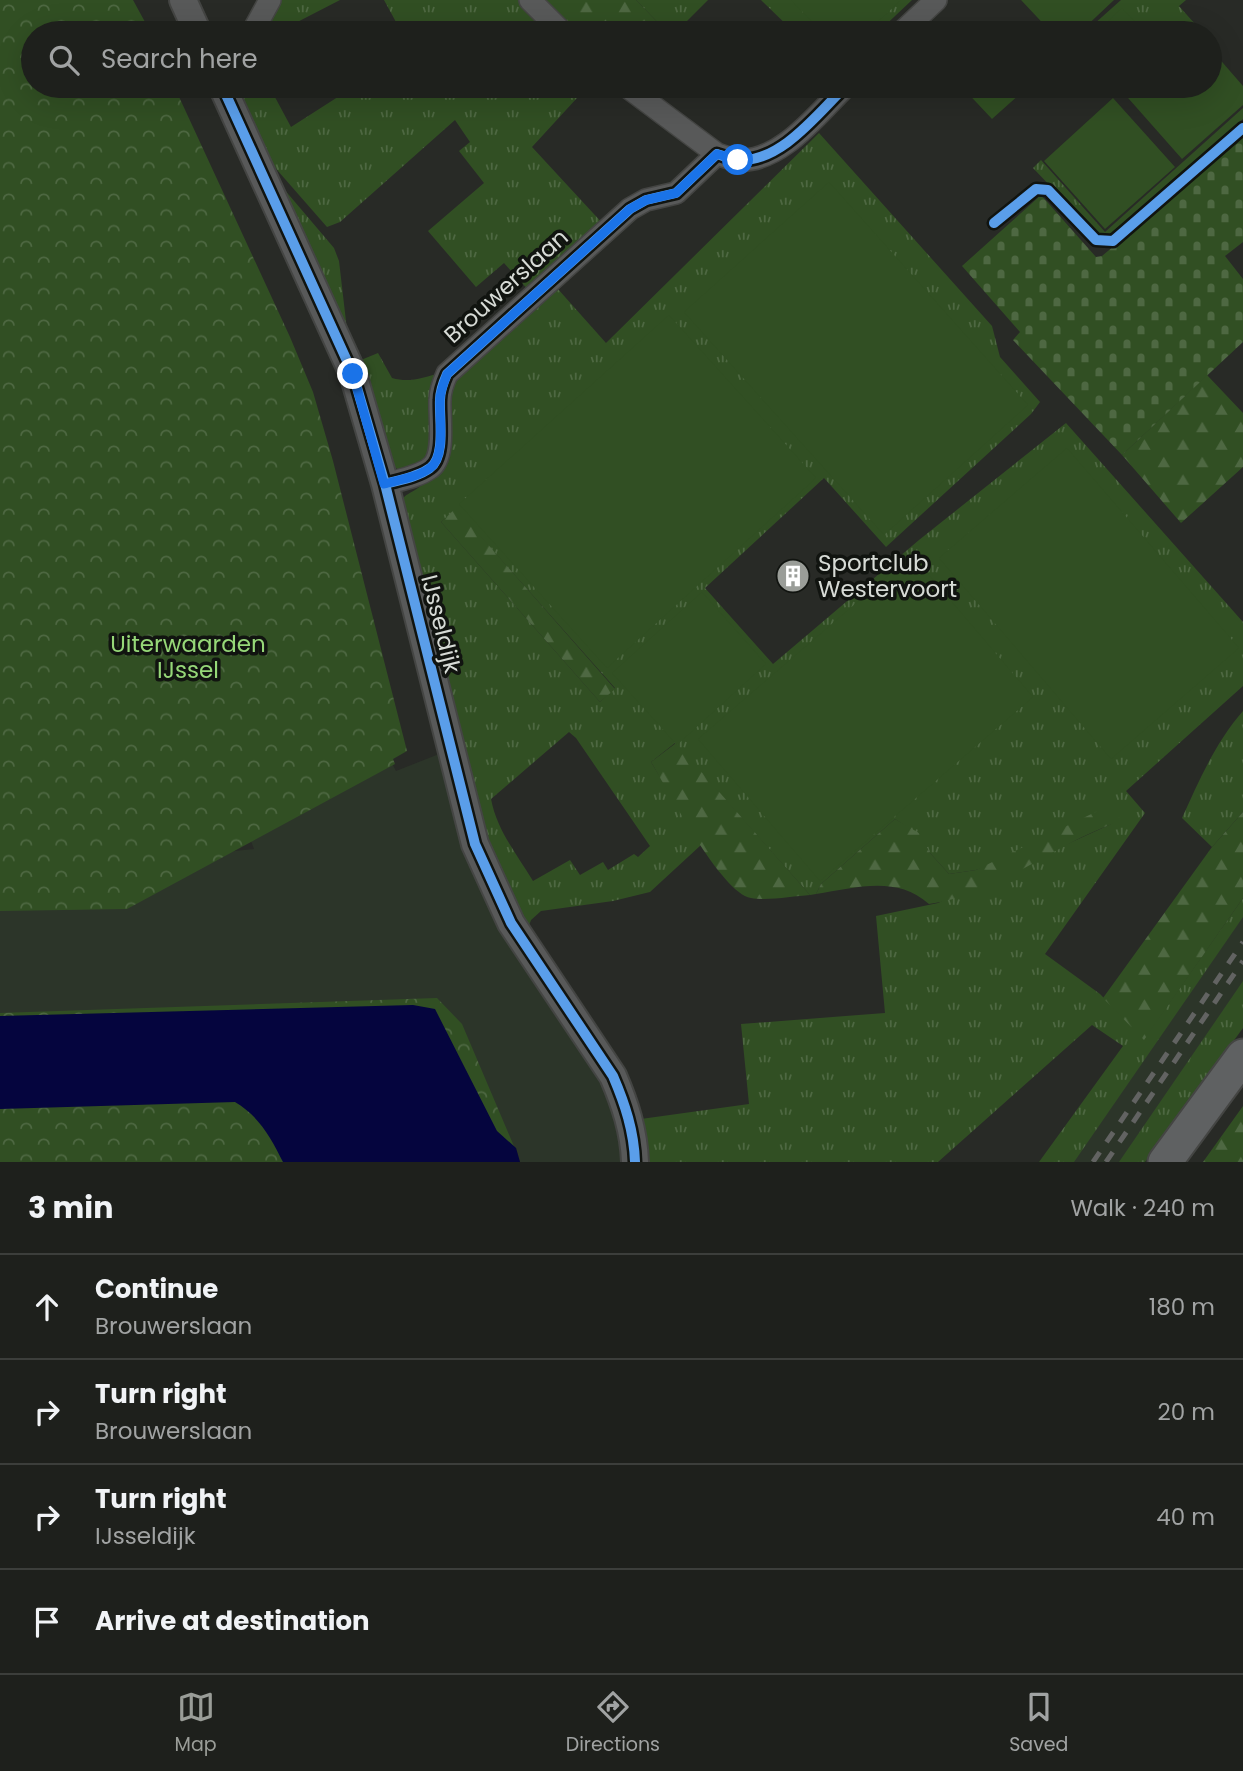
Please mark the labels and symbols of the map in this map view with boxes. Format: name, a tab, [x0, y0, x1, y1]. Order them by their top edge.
route start	[722, 144, 753, 175]
street label: Brouwerslaan	[437, 221, 575, 351]
route end	[337, 358, 368, 389]
place label: Sportclub Westervoort	[818, 547, 957, 605]
building icon: Sportclub Westervoort	[774, 557, 812, 595]
street label: IJsseldijk	[413, 571, 469, 677]
park label: Uiterwaarden IJssel	[110, 628, 266, 686]

